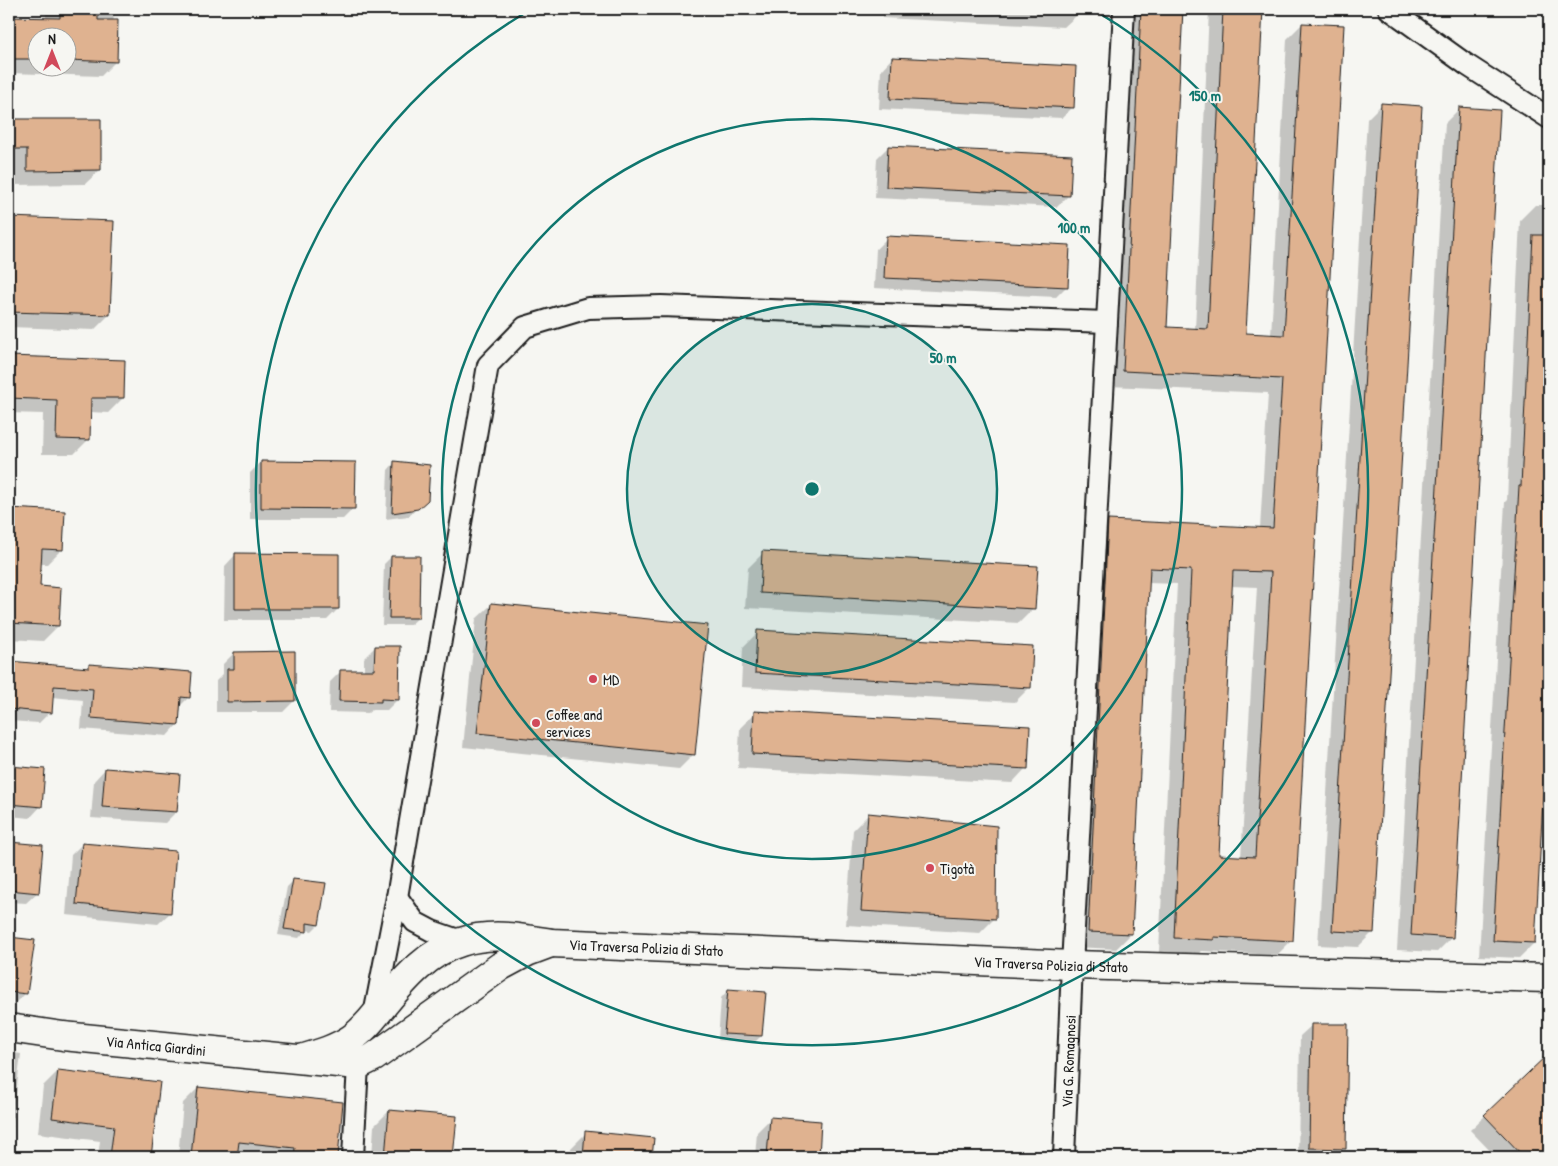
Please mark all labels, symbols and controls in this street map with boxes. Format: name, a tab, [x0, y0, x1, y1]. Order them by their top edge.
north arrow	[28, 28, 78, 78]
text: N	[48, 29, 56, 48]
text: 150 m	[1189, 85, 1221, 106]
text: 100 m	[1058, 217, 1090, 238]
text: 50 m	[930, 347, 956, 368]
centre of rings	[803, 480, 821, 498]
place label: MD	[603, 669, 620, 690]
marker: MD	[587, 673, 599, 685]
place label: Coffee and services	[546, 704, 602, 742]
marker: Coffee and services	[530, 717, 542, 729]
place label: Tigotà	[940, 858, 974, 879]
marker: Tigotà	[924, 862, 936, 874]
street label: Via Traversa Polizia di Stato	[569, 933, 724, 961]
street label: Via Traversa Polizia di Stato	[973, 950, 1128, 977]
street label: Via G. Romagnosi	[1056, 1014, 1080, 1108]
street label: Via Antica Giardini	[105, 1030, 207, 1061]

